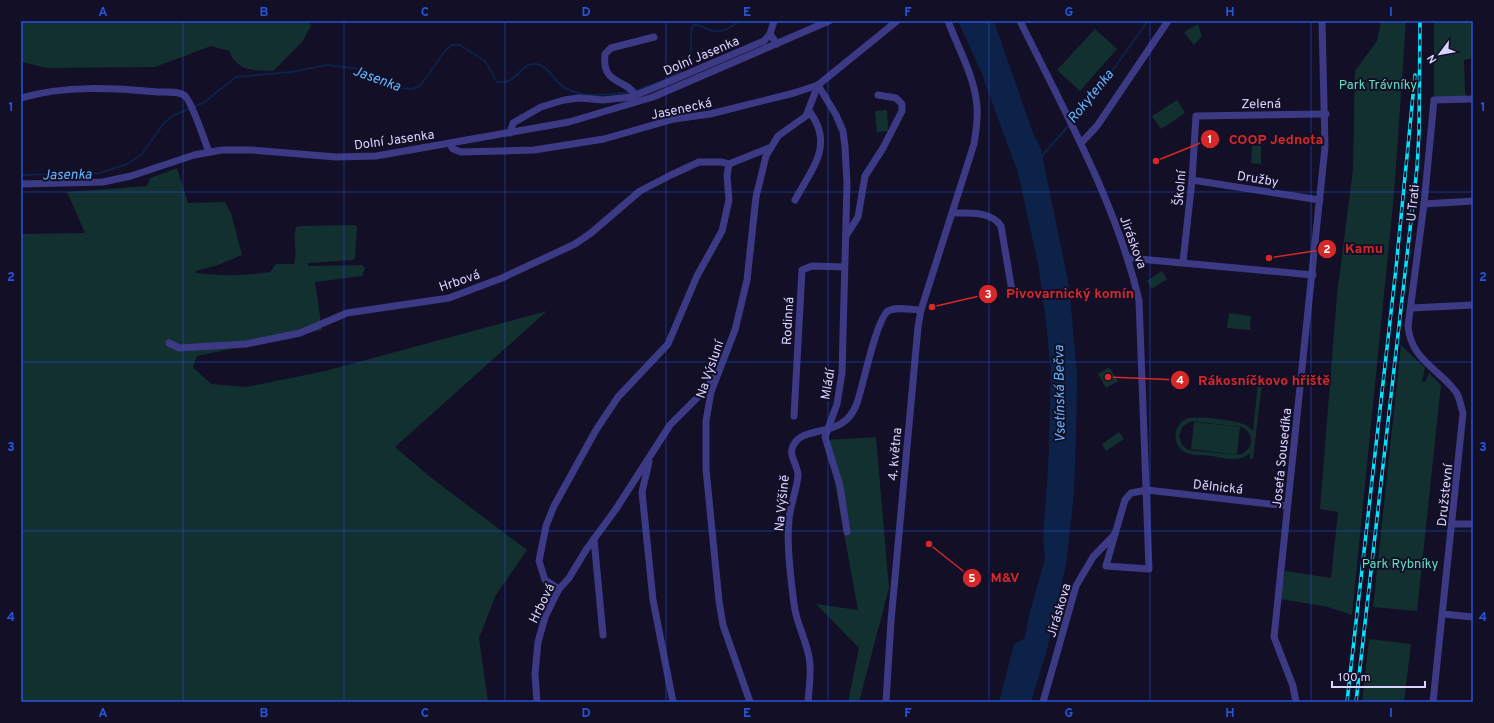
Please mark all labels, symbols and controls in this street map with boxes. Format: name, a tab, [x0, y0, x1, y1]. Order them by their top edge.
text: A	[98, 5, 108, 21]
text: B	[260, 5, 269, 21]
text: C	[421, 5, 429, 21]
text: D	[581, 5, 591, 21]
text: E	[743, 5, 751, 21]
text: F	[904, 5, 912, 21]
text: G	[1065, 5, 1074, 21]
text: H	[1225, 5, 1235, 21]
text: I	[1389, 5, 1393, 21]
street label: Dolní Jasenka	[661, 34, 742, 80]
north arrow	[1420, 34, 1460, 74]
text: N	[1424, 52, 1440, 66]
water label: Jasenka	[350, 63, 403, 96]
water label: Rokytenka	[1064, 66, 1118, 127]
park label: Park Trávníky	[1339, 78, 1417, 94]
street label: Jasenecká	[649, 96, 714, 124]
street label: Zelená	[1241, 97, 1281, 113]
text: 1	[8, 100, 14, 116]
text: 1	[1480, 100, 1486, 116]
callout: COOP Jednota	[1200, 126, 1331, 152]
street label: Dolní Jasenka	[353, 127, 435, 155]
text: 1	[1208, 132, 1212, 148]
text: COOP Jednota	[1229, 132, 1323, 149]
water label: Jasenka	[42, 167, 93, 184]
street label: Školní	[1169, 168, 1191, 207]
street label: Družby	[1236, 169, 1280, 191]
street label: U Trati	[1404, 184, 1424, 223]
street label: Jiráskova	[1115, 214, 1149, 271]
callout: Kamu	[1317, 236, 1391, 262]
text: Kamu	[1345, 241, 1383, 258]
text: 2	[1323, 242, 1331, 258]
street label: Hrbová	[437, 267, 482, 296]
text: 2	[7, 270, 15, 286]
text: 2	[1479, 270, 1487, 286]
callout: Pivovarnický komín	[978, 281, 1142, 307]
text: Pivovarnický komín	[1006, 286, 1134, 303]
text: 3	[984, 287, 992, 303]
street label: Rodinná	[780, 297, 798, 346]
street label: Na Výsluní	[694, 337, 729, 401]
water label: Vsetínská Bečva	[1051, 344, 1070, 443]
street label: Mládí	[818, 366, 840, 401]
callout: Rákosníčkovo hřiště	[1170, 367, 1338, 393]
text: 4	[1176, 373, 1184, 389]
text: Rákosníčkovo hřiště	[1198, 373, 1330, 390]
street label: Josefa Sousedíka	[1270, 407, 1296, 509]
street label: 4. května	[886, 427, 906, 481]
text: 3	[7, 440, 15, 456]
text: 3	[1479, 440, 1487, 456]
street label: Družstevní	[1435, 462, 1457, 527]
street label: Na Výšině	[772, 474, 794, 532]
street label: Dělnická	[1192, 477, 1244, 499]
park label: Park Rybníky	[1362, 557, 1438, 573]
callout: M&V	[962, 565, 1027, 591]
text: M&V	[991, 570, 1020, 587]
text: 5	[968, 571, 976, 587]
street label: Hrbová	[526, 581, 559, 626]
street label: Jiráskova	[1044, 582, 1076, 639]
text: 4	[7, 610, 15, 626]
text: 4	[1479, 610, 1487, 626]
scale bar	[1332, 663, 1425, 689]
text: 100 m	[1338, 670, 1371, 686]
text: A	[98, 706, 108, 722]
text: B	[260, 706, 269, 722]
text: C	[421, 706, 429, 722]
text: D	[581, 706, 591, 722]
text: E	[743, 706, 751, 722]
text: F	[904, 706, 912, 722]
text: G	[1065, 706, 1074, 722]
text: H	[1225, 706, 1235, 722]
text: I	[1389, 706, 1393, 722]

